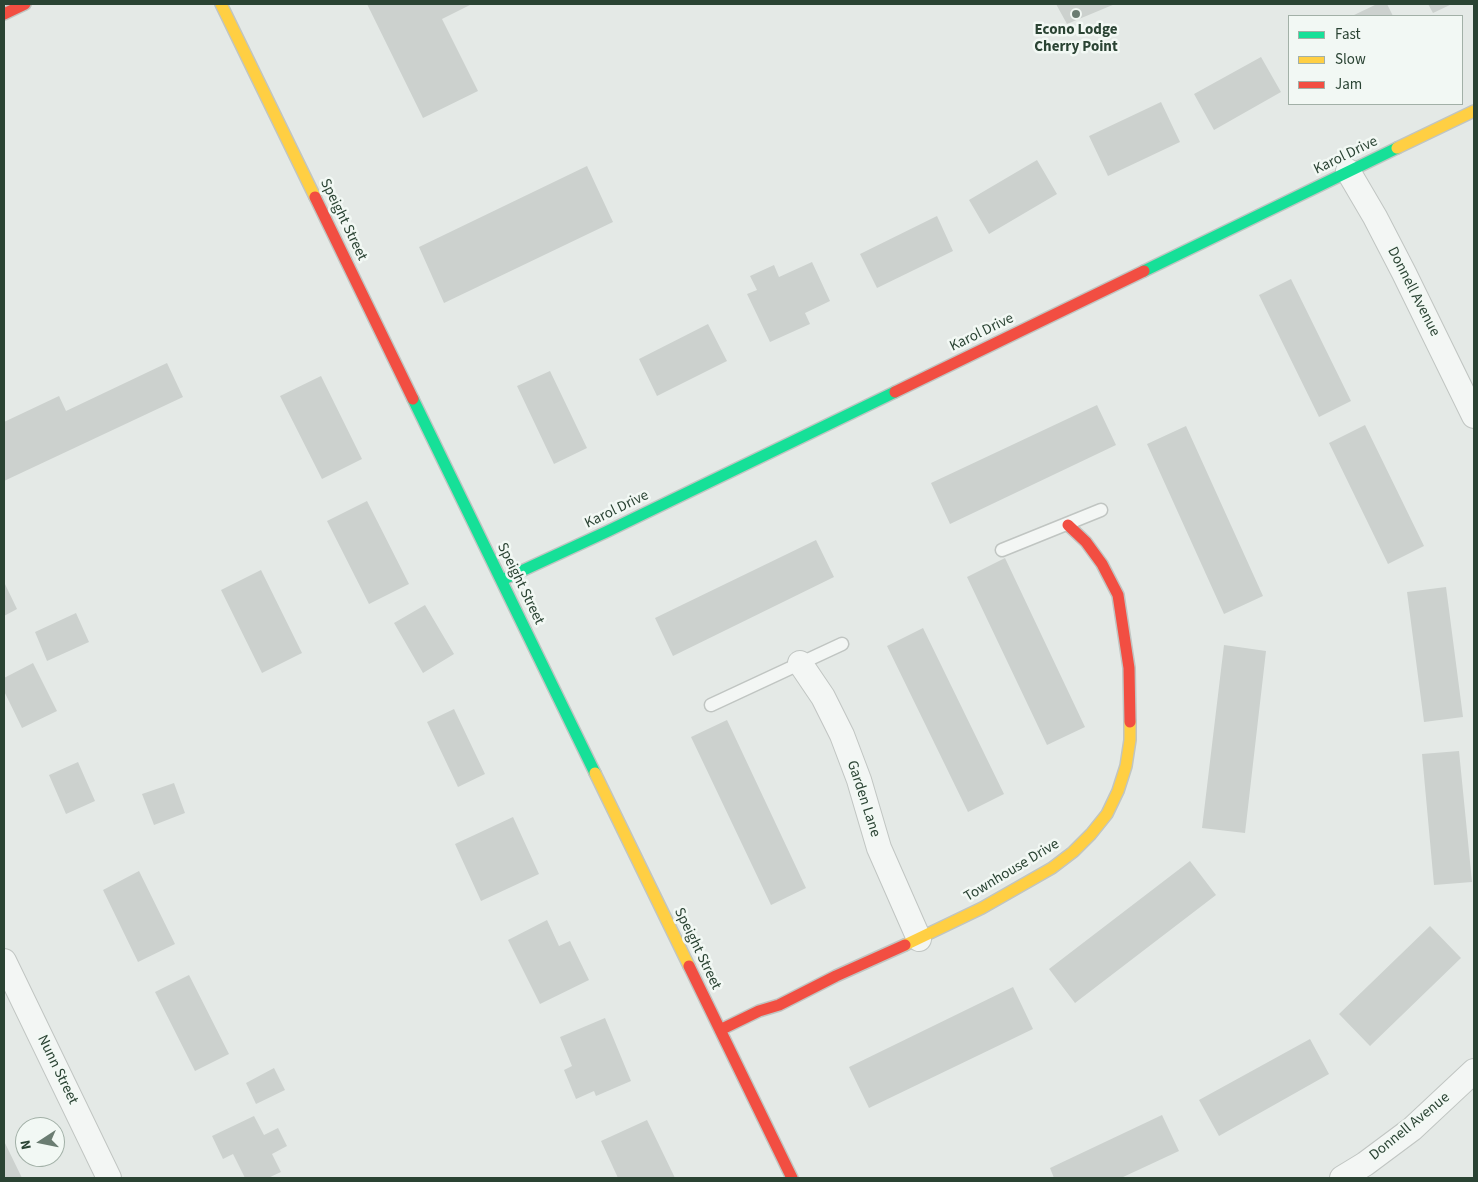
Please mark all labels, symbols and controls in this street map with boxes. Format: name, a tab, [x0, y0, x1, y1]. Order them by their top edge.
marker: Econo Lodge Cherry Point	[1070, 8, 1082, 20]
legend	[1288, 15, 1463, 105]
place label: Econo Lodge Cherry Point	[1034, 22, 1118, 57]
text: Fast	[1335, 24, 1361, 45]
text: Slow	[1335, 49, 1366, 70]
text: Jam	[1335, 74, 1362, 95]
street label: Karol Drive	[1311, 133, 1381, 179]
street label: Speight Street	[315, 176, 371, 264]
street label: Donnell Avenue	[1383, 244, 1443, 340]
street label: Karol Drive	[947, 310, 1017, 356]
street label: Karol Drive	[582, 487, 652, 533]
street label: Speight Street	[492, 540, 548, 628]
street label: Garden Lane	[842, 758, 884, 840]
street label: Townhouse Drive	[961, 836, 1063, 906]
street label: Speight Street	[669, 905, 725, 993]
street label: Nunn Street	[33, 1032, 81, 1108]
street label: Donnell Avenue	[1366, 1089, 1454, 1165]
north arrow	[15, 1117, 65, 1167]
text: N	[16, 1138, 37, 1151]

